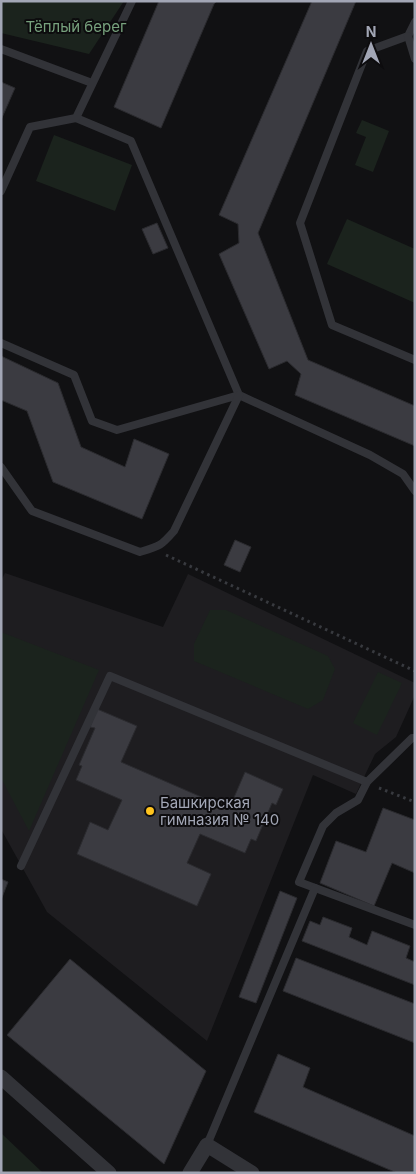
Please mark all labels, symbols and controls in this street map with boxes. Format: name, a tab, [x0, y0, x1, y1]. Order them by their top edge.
park label: Тёплый берег	[26, 17, 127, 36]
north arrow	[346, 20, 396, 70]
text: N	[366, 23, 376, 40]
place label: Башкирская гимназия № 140	[160, 793, 279, 829]
marker: Башкирская гимназия № 140	[144, 805, 156, 817]

